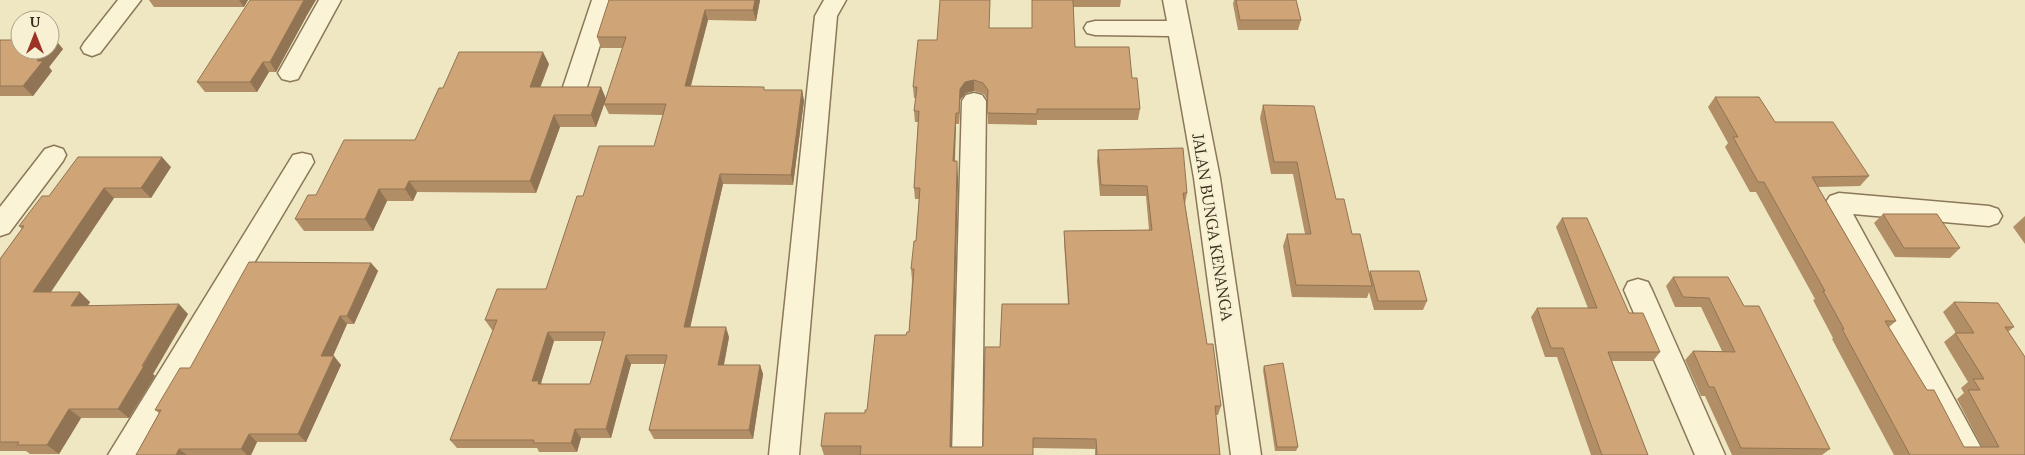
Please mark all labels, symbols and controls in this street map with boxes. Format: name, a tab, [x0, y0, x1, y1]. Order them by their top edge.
north arrow	[10, 10, 60, 60]
text: U	[30, 13, 41, 31]
street label: JALAN BUNGA KENANGA	[1188, 131, 1238, 323]

